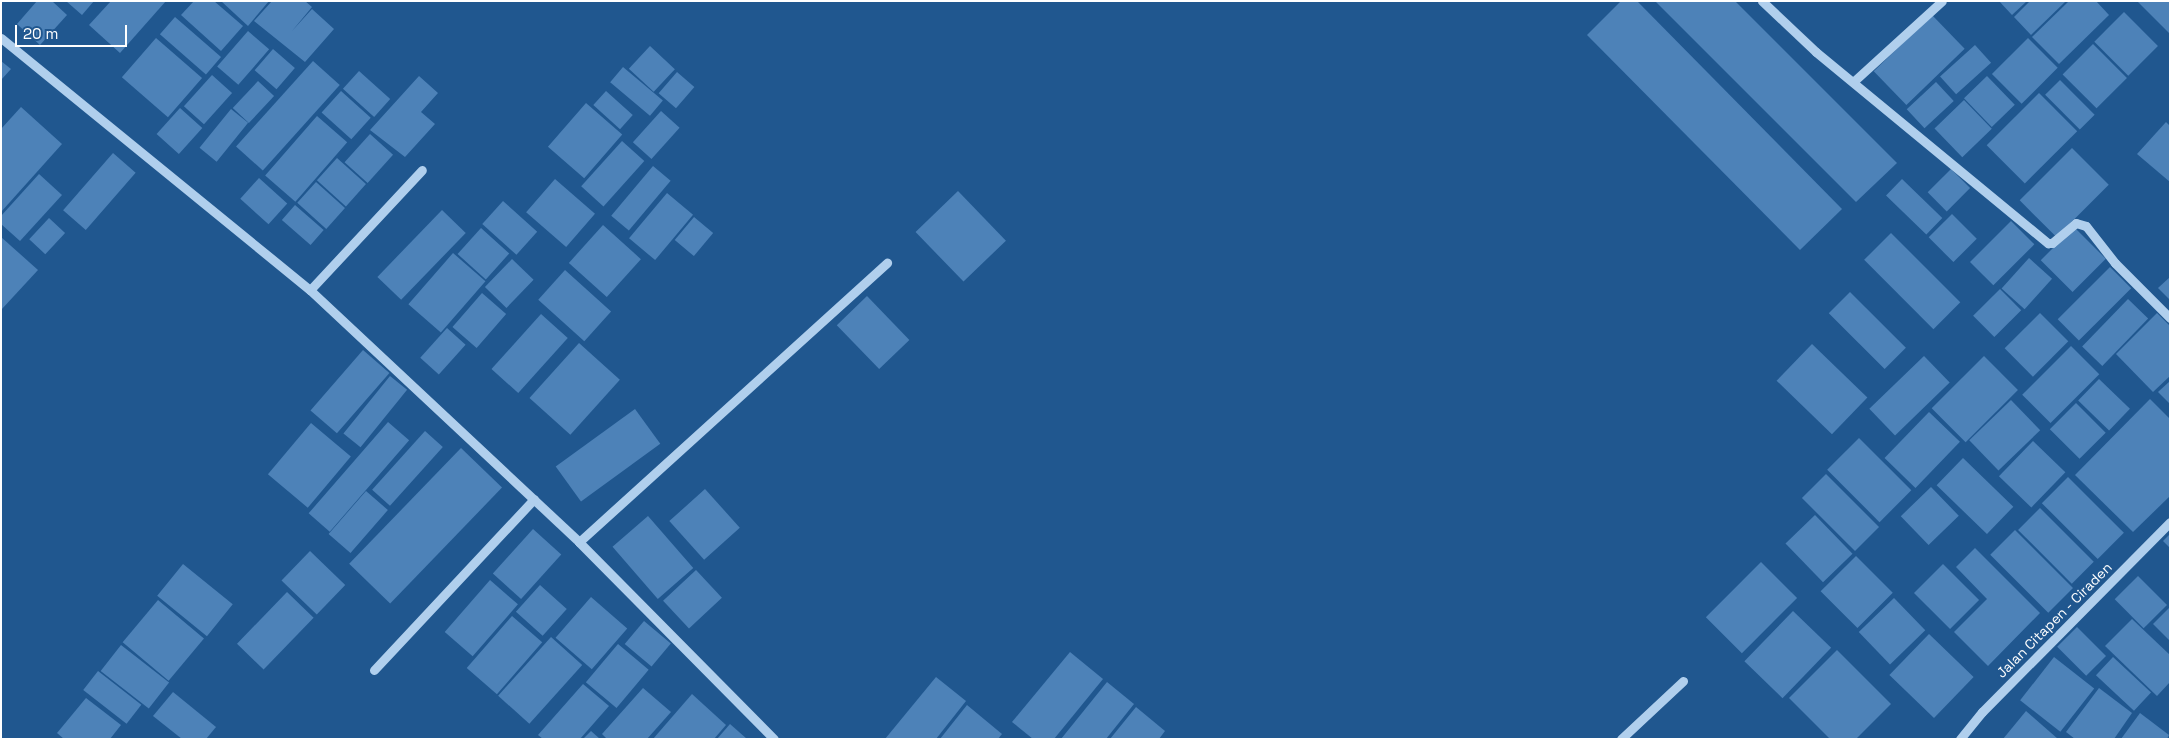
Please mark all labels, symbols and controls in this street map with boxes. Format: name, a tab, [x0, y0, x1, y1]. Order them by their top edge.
scale bar	[18, 15, 130, 47]
text: 20 m	[23, 24, 58, 43]
street label: Jalan Citapen - Ciraden	[1992, 558, 2116, 682]

